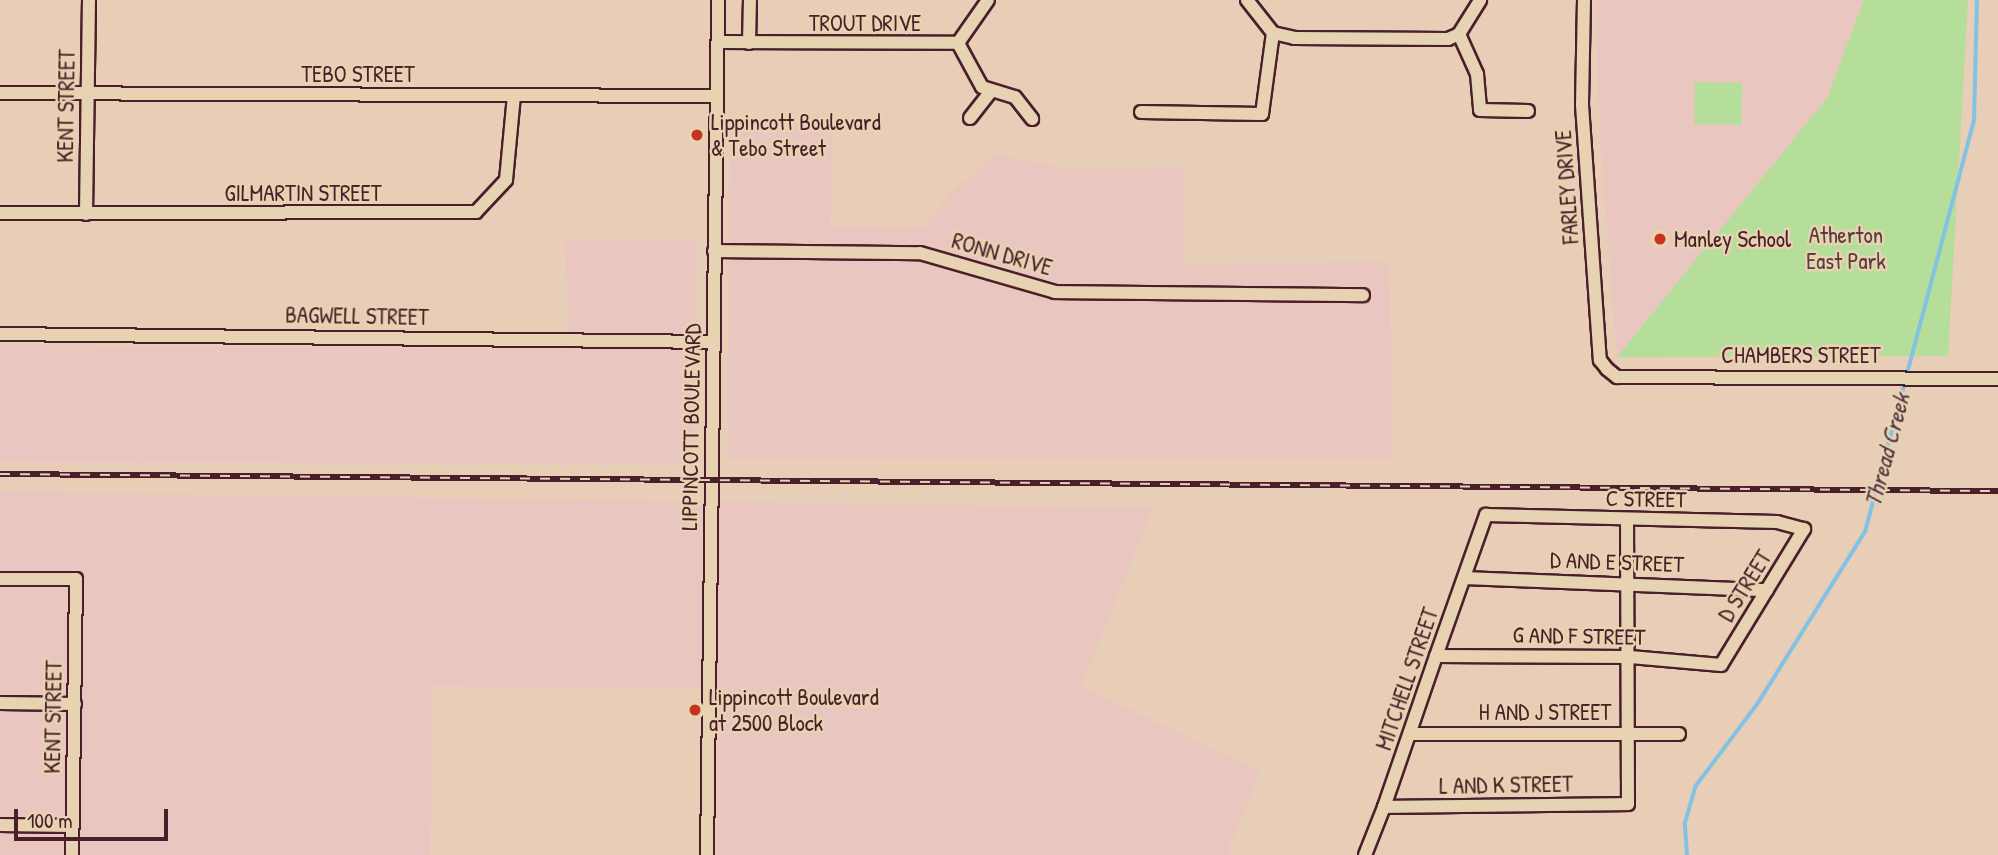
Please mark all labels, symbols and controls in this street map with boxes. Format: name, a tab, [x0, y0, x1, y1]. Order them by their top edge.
street label: TROUT DRIVE	[809, 9, 921, 37]
street label: KENT STREET	[51, 49, 81, 163]
street label: TEBO STREET	[301, 60, 415, 88]
place label: Lippincott Boulevard & Tebo Street	[711, 108, 881, 162]
marker: Lippincott Boulevard & Tebo Street	[689, 127, 705, 143]
street label: FARLEY DRIVE	[1549, 129, 1585, 245]
street label: GILMARTIN STREET	[225, 179, 381, 207]
park label: Atherton East Park	[1806, 221, 1886, 275]
place label: Manley School	[1674, 225, 1791, 253]
street label: RONN DRIVE	[949, 227, 1055, 281]
marker: Manley School	[1652, 231, 1668, 247]
street label: BAGWELL STREET	[285, 301, 429, 331]
street label: LIPPINCOTT BOULEVARD	[675, 323, 707, 531]
street label: CHAMBERS STREET	[1721, 341, 1881, 369]
water label: Thread Creek	[1858, 390, 1916, 510]
street label: C STREET	[1605, 484, 1687, 514]
street label: D STREET	[1712, 545, 1778, 627]
street label: D AND E STREET	[1549, 546, 1685, 578]
street label: MITCHELL STREET	[1370, 604, 1444, 754]
street label: G AND F STREET	[1512, 621, 1646, 651]
street label: KENT STREET	[38, 660, 68, 774]
place label: Lippincott Boulevard at 2500 Block	[709, 683, 879, 737]
street label: H AND J STREET	[1479, 698, 1611, 726]
marker: Lippincott Boulevard at 2500 Block	[687, 702, 703, 718]
street label: L AND K STREET	[1439, 770, 1573, 800]
scale bar	[18, 796, 172, 840]
text: 100 m	[27, 806, 73, 835]

